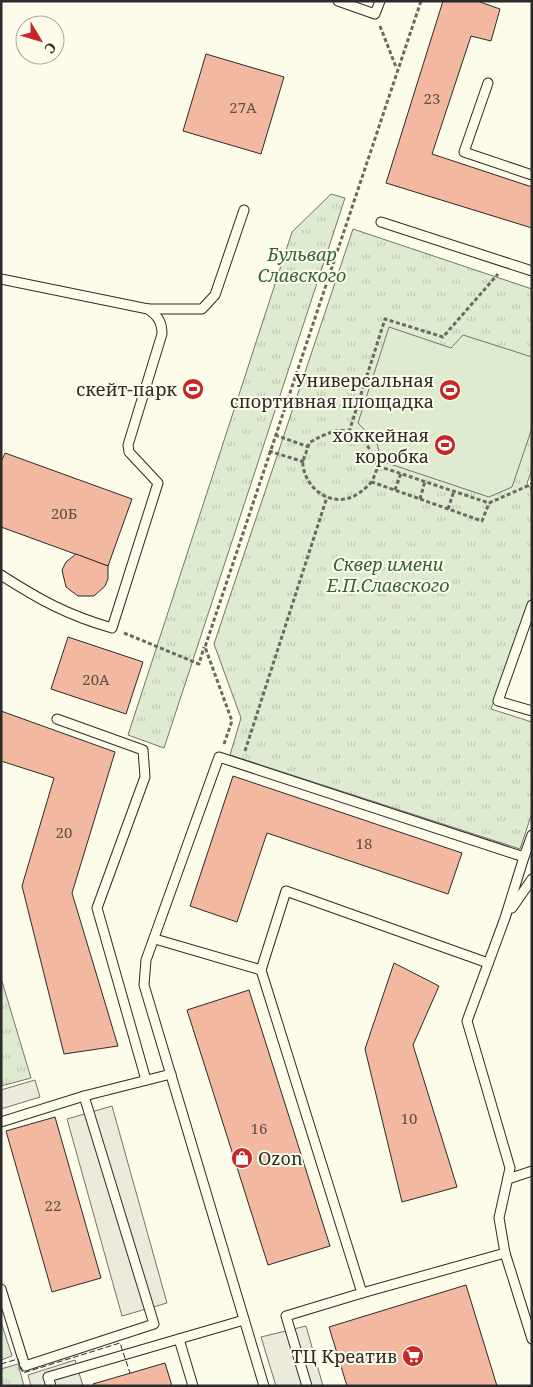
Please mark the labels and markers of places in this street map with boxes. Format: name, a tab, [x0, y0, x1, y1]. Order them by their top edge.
place label: Универсальная спортивная площадка	[230, 368, 434, 413]
place label: скейт-парк	[76, 377, 177, 401]
sports icon: скейт-парк	[181, 377, 205, 401]
sports icon: Универсальная спортивная площадка	[438, 378, 462, 402]
place label: хоккейная коробка	[333, 423, 429, 468]
sports icon: хоккейная коробка	[433, 433, 457, 457]
shop icon: Ozon	[230, 1146, 254, 1170]
place label: Ozon	[258, 1146, 303, 1170]
place label: ТЦ Креатив	[291, 1344, 397, 1368]
supermarket icon: ТЦ Креатив	[401, 1344, 425, 1368]

